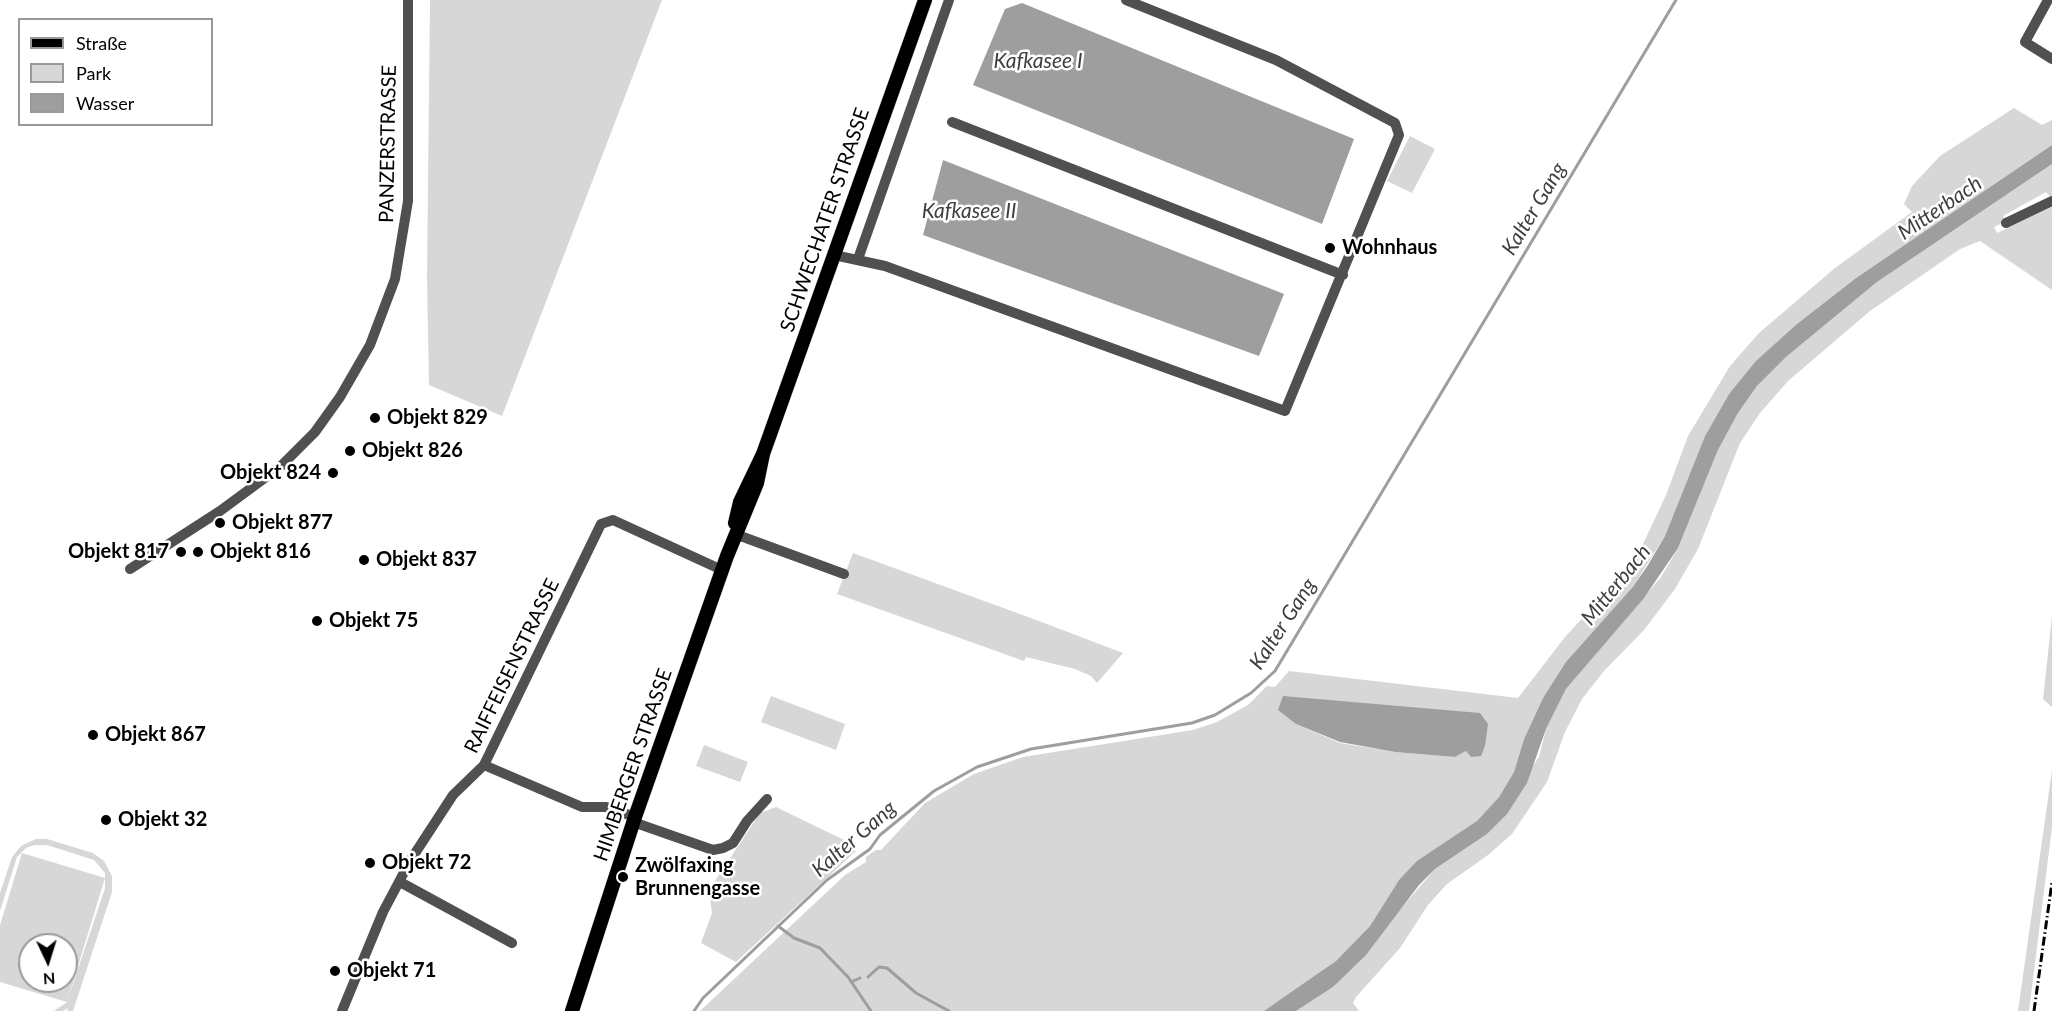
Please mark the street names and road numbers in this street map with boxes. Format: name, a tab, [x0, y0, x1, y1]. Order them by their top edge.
street label: PANZERSTRASSE	[375, 65, 401, 223]
street label: SCHWECHATER STRASSE	[775, 105, 875, 335]
street label: RAIFFEISENSTRASSE	[459, 575, 565, 757]
street label: HIMBERGER STRASSE	[589, 666, 677, 864]

